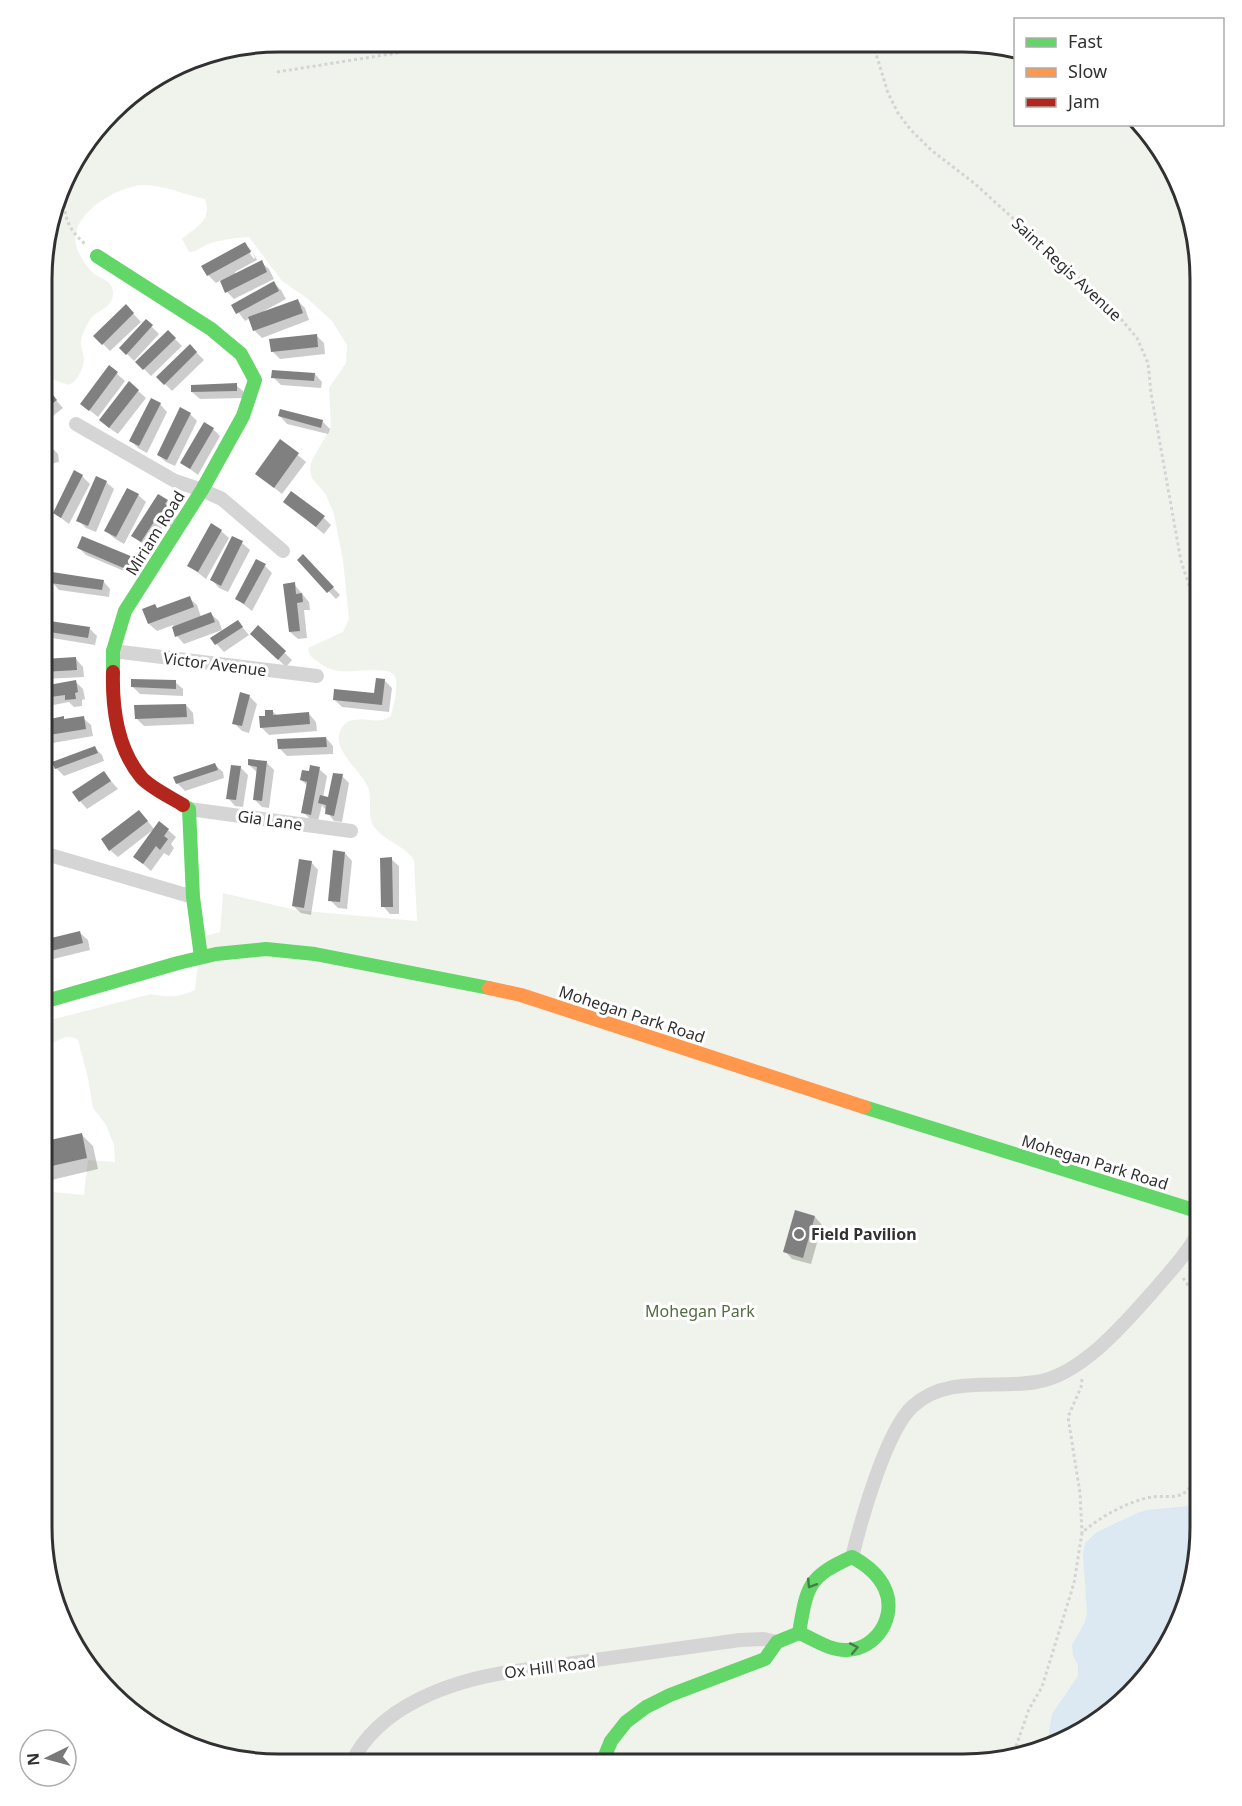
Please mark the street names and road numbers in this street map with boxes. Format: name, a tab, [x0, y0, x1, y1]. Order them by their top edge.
street label: Saint Regis Avenue	[1007, 212, 1127, 326]
street label: Miriam Road	[120, 486, 190, 580]
street label: Victor Avenue	[162, 647, 268, 681]
street label: Gia Lane	[236, 805, 304, 835]
street label: Mohegan Park Road	[556, 980, 708, 1048]
street label: Mohegan Park Road	[1019, 1129, 1171, 1195]
street label: Ox Hill Road	[503, 1650, 597, 1684]

